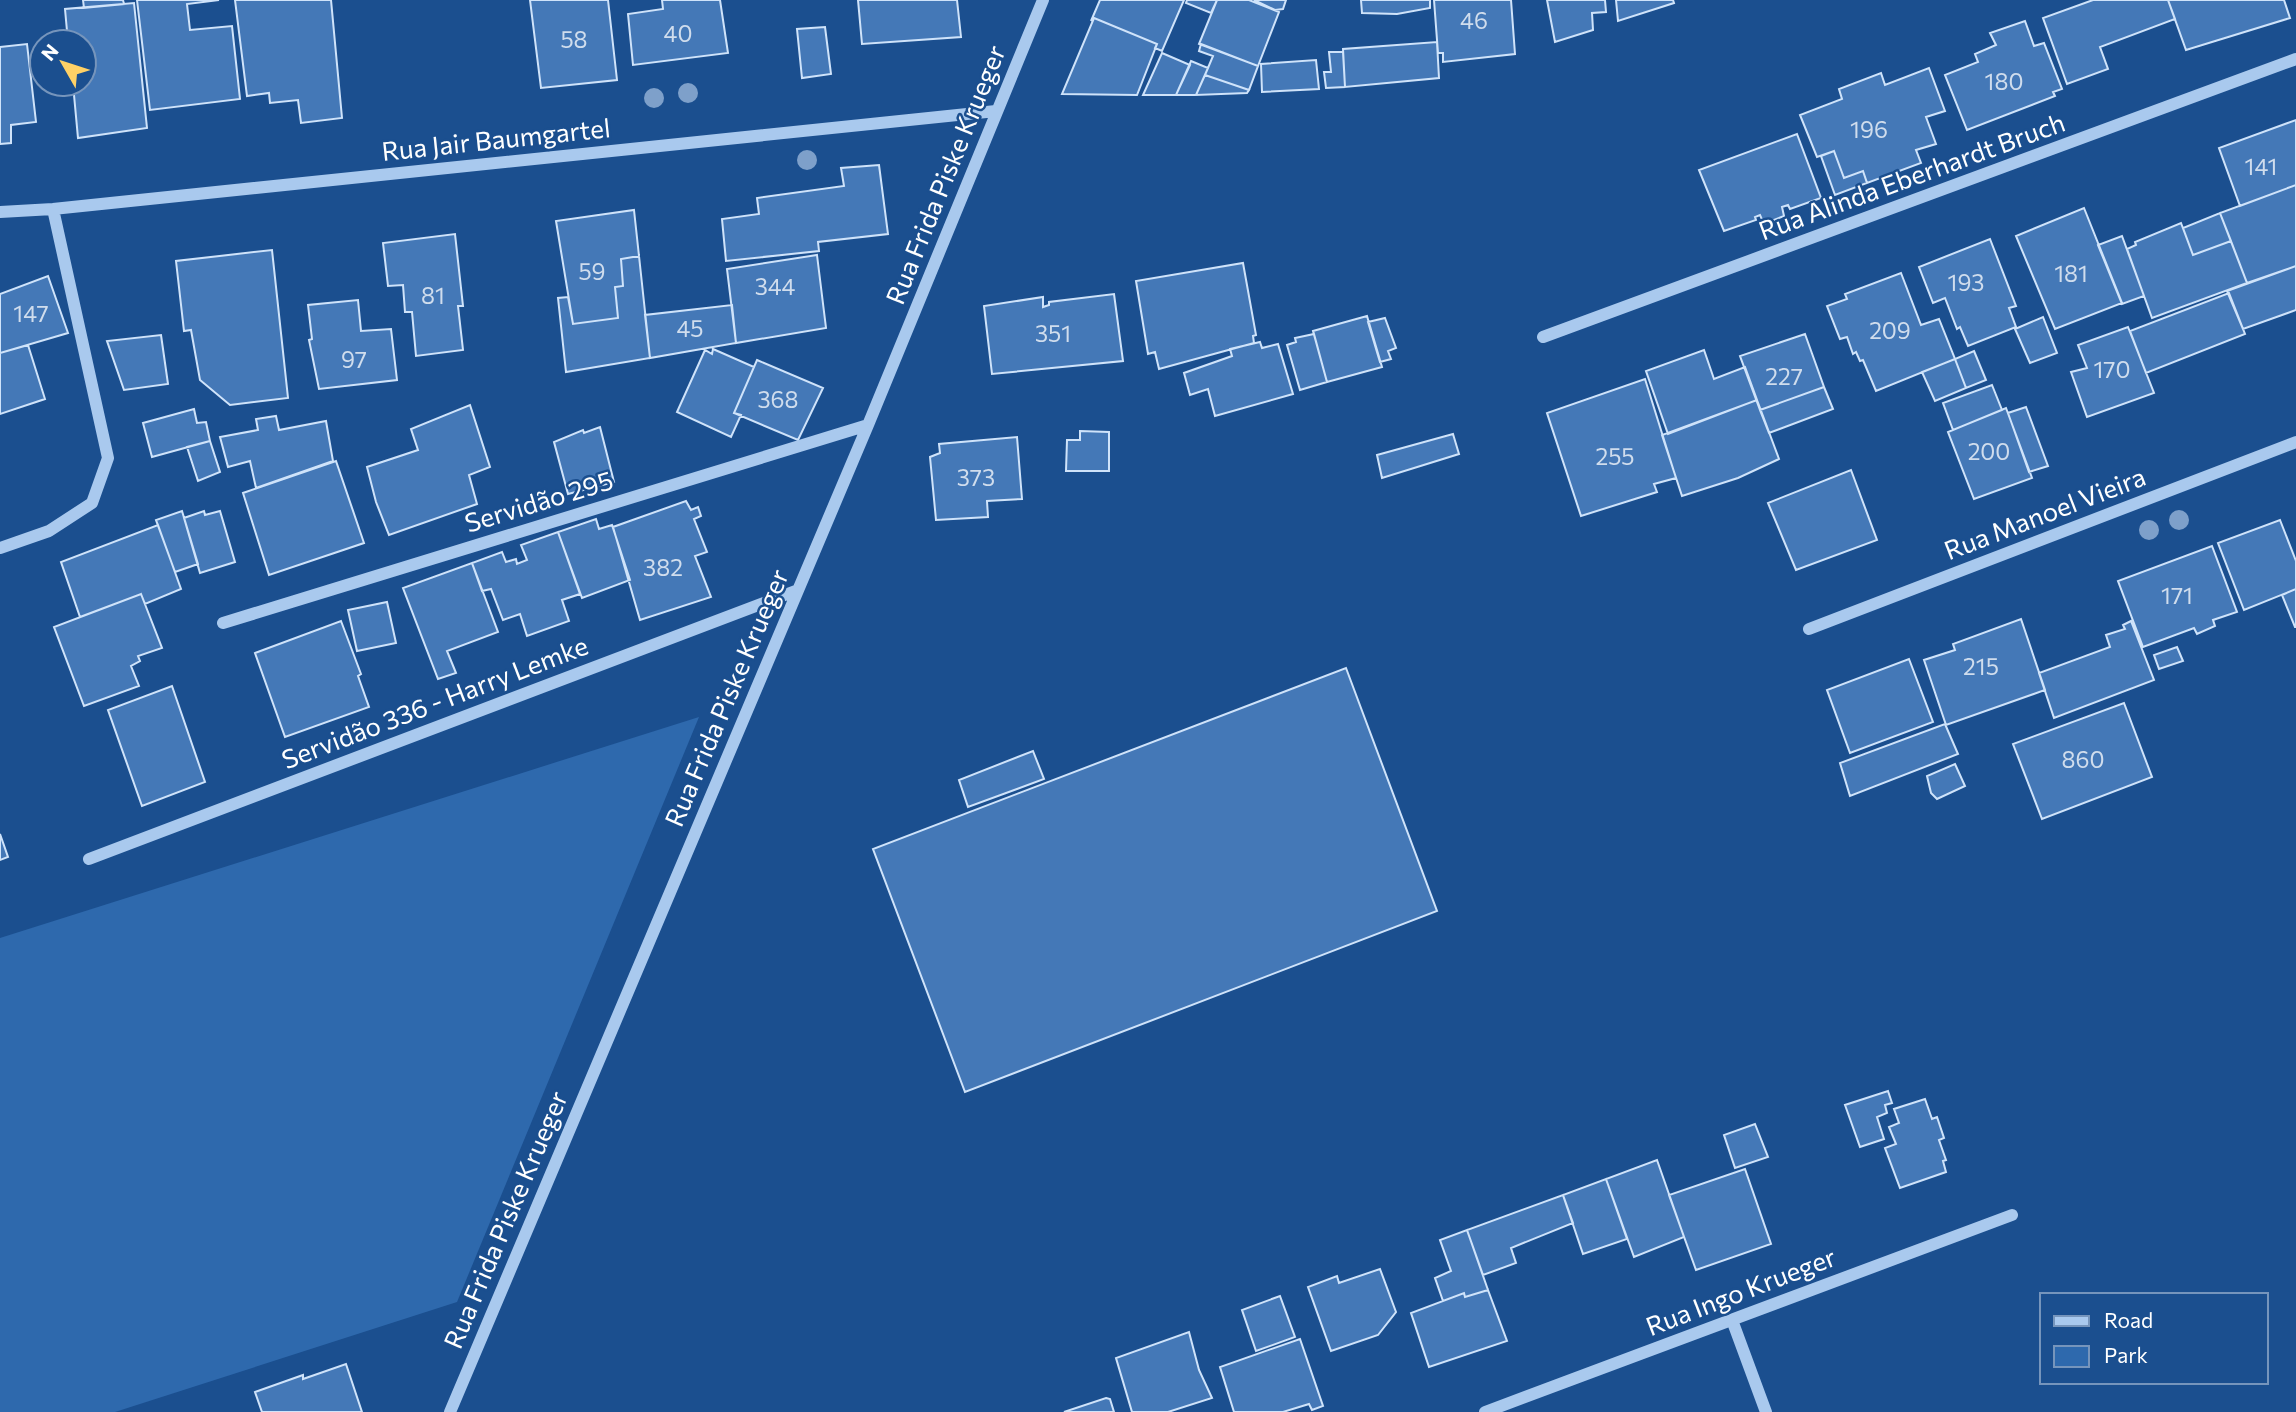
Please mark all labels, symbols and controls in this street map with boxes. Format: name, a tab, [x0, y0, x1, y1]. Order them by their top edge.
house number: 46	[1460, 6, 1488, 34]
house number: 40	[664, 19, 692, 47]
house number: 58	[560, 25, 588, 53]
north arrow	[28, 28, 98, 98]
text: N	[36, 39, 63, 65]
street label: Rua Frida Piske Krueger	[878, 40, 1011, 308]
house number: 180	[1985, 67, 2023, 95]
street label: Rua Alinda Eberhardt Bruch	[1754, 106, 2069, 245]
street label: Rua Jair Baumgartel	[380, 111, 612, 166]
house number: 196	[1850, 115, 1888, 143]
house number: 141	[2245, 152, 2277, 180]
house number: 59	[578, 257, 606, 285]
house number: 181	[2054, 259, 2088, 287]
house number: 193	[1948, 268, 1984, 296]
house number: 344	[755, 272, 796, 300]
house number: 81	[421, 281, 445, 309]
house number: 147	[13, 299, 49, 327]
house number: 45	[676, 314, 704, 342]
house number: 209	[1869, 316, 1911, 344]
house number: 351	[1035, 319, 1071, 347]
house number: 97	[341, 345, 367, 373]
house number: 170	[2094, 355, 2130, 383]
house number: 227	[1765, 362, 1803, 390]
house number: 368	[757, 385, 799, 413]
house number: 200	[1968, 437, 2010, 465]
house number: 255	[1595, 442, 1635, 470]
street label: Rua Manoel Vieira	[1939, 460, 2149, 565]
street label: Servidão 295	[461, 463, 616, 538]
house number: 373	[957, 463, 995, 491]
house number: 382	[643, 553, 683, 581]
street label: Rua Frida Piske Krueger	[657, 564, 794, 831]
house number: 171	[2161, 581, 2193, 609]
street label: Servidão 336 - Harry Lemke	[277, 629, 592, 774]
house number: 215	[1963, 652, 1999, 680]
house number: 860	[2062, 745, 2104, 773]
street label: Rua Frida Piske Krueger	[436, 1086, 573, 1353]
street label: Rua Ingo Krueger	[1641, 1240, 1840, 1341]
legend	[2040, 1293, 2268, 1384]
text: Road	[2104, 1307, 2153, 1332]
text: Park	[2104, 1342, 2148, 1367]

